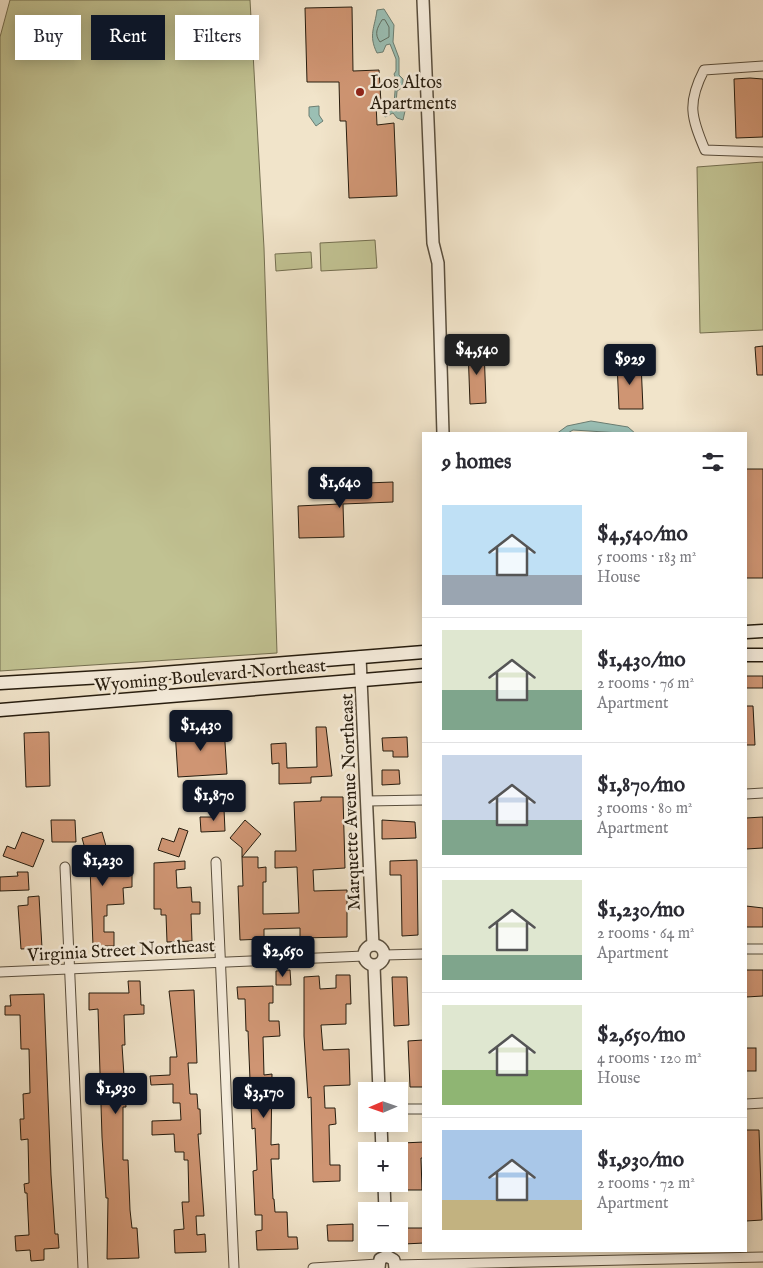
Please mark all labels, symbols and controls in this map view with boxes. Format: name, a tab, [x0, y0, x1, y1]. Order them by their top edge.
chip: Buy	[15, 15, 81, 60]
chip: Rent	[91, 15, 165, 60]
chip: Filters	[175, 15, 259, 60]
place label: Los Altos Apartments	[369, 72, 457, 116]
marker: Los Altos Apartments	[354, 86, 366, 98]
pin: $4,540	[436, 334, 518, 376]
text: $4,540	[456, 340, 498, 360]
pin: $929	[600, 344, 660, 386]
text: $929	[615, 350, 645, 370]
icon: filters	[699, 448, 727, 476]
text: 9 homes	[442, 449, 511, 476]
pin: $1,640	[299, 466, 381, 509]
text: $1,640	[319, 473, 361, 493]
text: $4,540/mo	[597, 521, 688, 548]
icon: home	[482, 525, 542, 585]
text: 5 rooms · 183 m²	[597, 548, 696, 568]
text: House	[597, 568, 640, 588]
text: $1,430/mo	[597, 647, 686, 674]
icon: home	[482, 650, 542, 710]
street label: Wyoming Boulevard Northeast	[93, 655, 327, 698]
text: 2 rooms · 76 m²	[597, 674, 694, 694]
street label: Marquette Avenue Northeast	[336, 693, 367, 911]
text: Apartment	[597, 694, 668, 714]
pin: $1,430	[160, 710, 242, 752]
text: $1,430	[180, 716, 222, 736]
text: $1,870/mo	[597, 772, 685, 799]
icon: home	[482, 775, 542, 835]
pin: $1,870	[173, 780, 255, 822]
text: $1,870	[194, 786, 234, 806]
text: 3 rooms · 80 m²	[597, 799, 693, 819]
text: Apartment	[597, 819, 668, 839]
pin: $1,230	[62, 844, 144, 887]
text: $1,230	[83, 851, 123, 871]
text: $1,230/mo	[597, 897, 685, 924]
icon: home	[482, 900, 542, 960]
text: 2 rooms · 64 m²	[597, 924, 695, 944]
street label: Virginia Street Northeast	[26, 935, 216, 968]
pin: $2,650	[242, 936, 324, 978]
text: $2,650	[263, 942, 303, 962]
text: Apartment	[597, 944, 668, 964]
text: $2,650/mo	[597, 1022, 685, 1049]
icon: home	[482, 1025, 542, 1085]
text: 4 rooms · 120 m²	[597, 1049, 702, 1069]
text: House	[597, 1069, 640, 1089]
pin: $1,930	[75, 1072, 157, 1115]
pin: $3,170	[223, 1076, 305, 1119]
text: $1,930	[96, 1079, 136, 1099]
north arrow	[358, 1082, 408, 1132]
map controls	[358, 1082, 408, 1252]
text: $3,170	[244, 1083, 284, 1103]
button: +	[358, 1142, 408, 1192]
text: $1,930/mo	[597, 1147, 684, 1174]
icon: home	[482, 1150, 542, 1210]
text: 2 rooms · 72 m²	[597, 1174, 695, 1194]
text: Apartment	[597, 1194, 668, 1214]
button: −	[358, 1202, 408, 1252]

